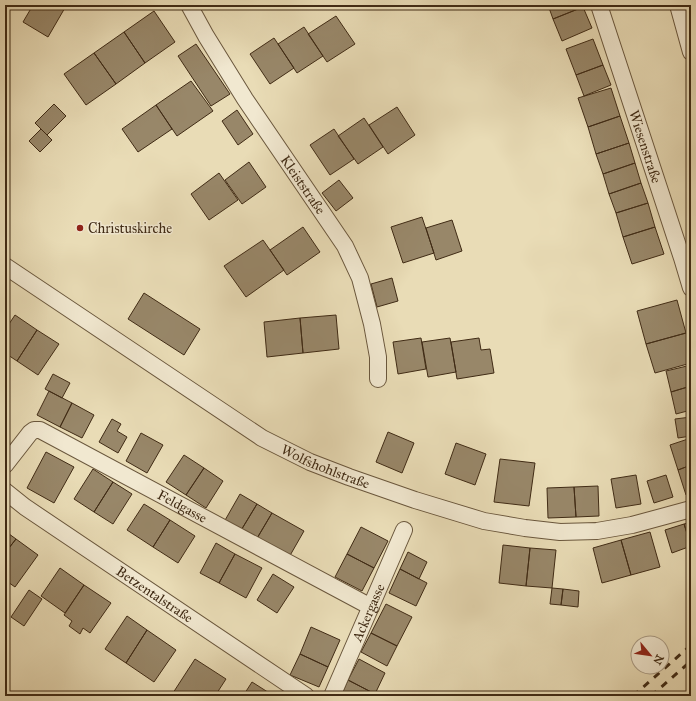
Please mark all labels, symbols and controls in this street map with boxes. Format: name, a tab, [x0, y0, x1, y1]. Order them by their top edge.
street label: Wiesenstraße	[625, 108, 665, 186]
street label: Kleiststraße	[277, 152, 329, 218]
place label: Christuskirche	[88, 220, 172, 237]
marker: Christuskirche	[75, 223, 85, 233]
street label: Wolfshohlstraße	[278, 441, 372, 493]
street label: Feldgasse	[154, 486, 210, 527]
street label: Betzentalstraße	[113, 563, 196, 627]
street label: Ackergasse	[348, 581, 389, 645]
north arrow	[630, 635, 670, 675]
text: N	[650, 652, 666, 667]

